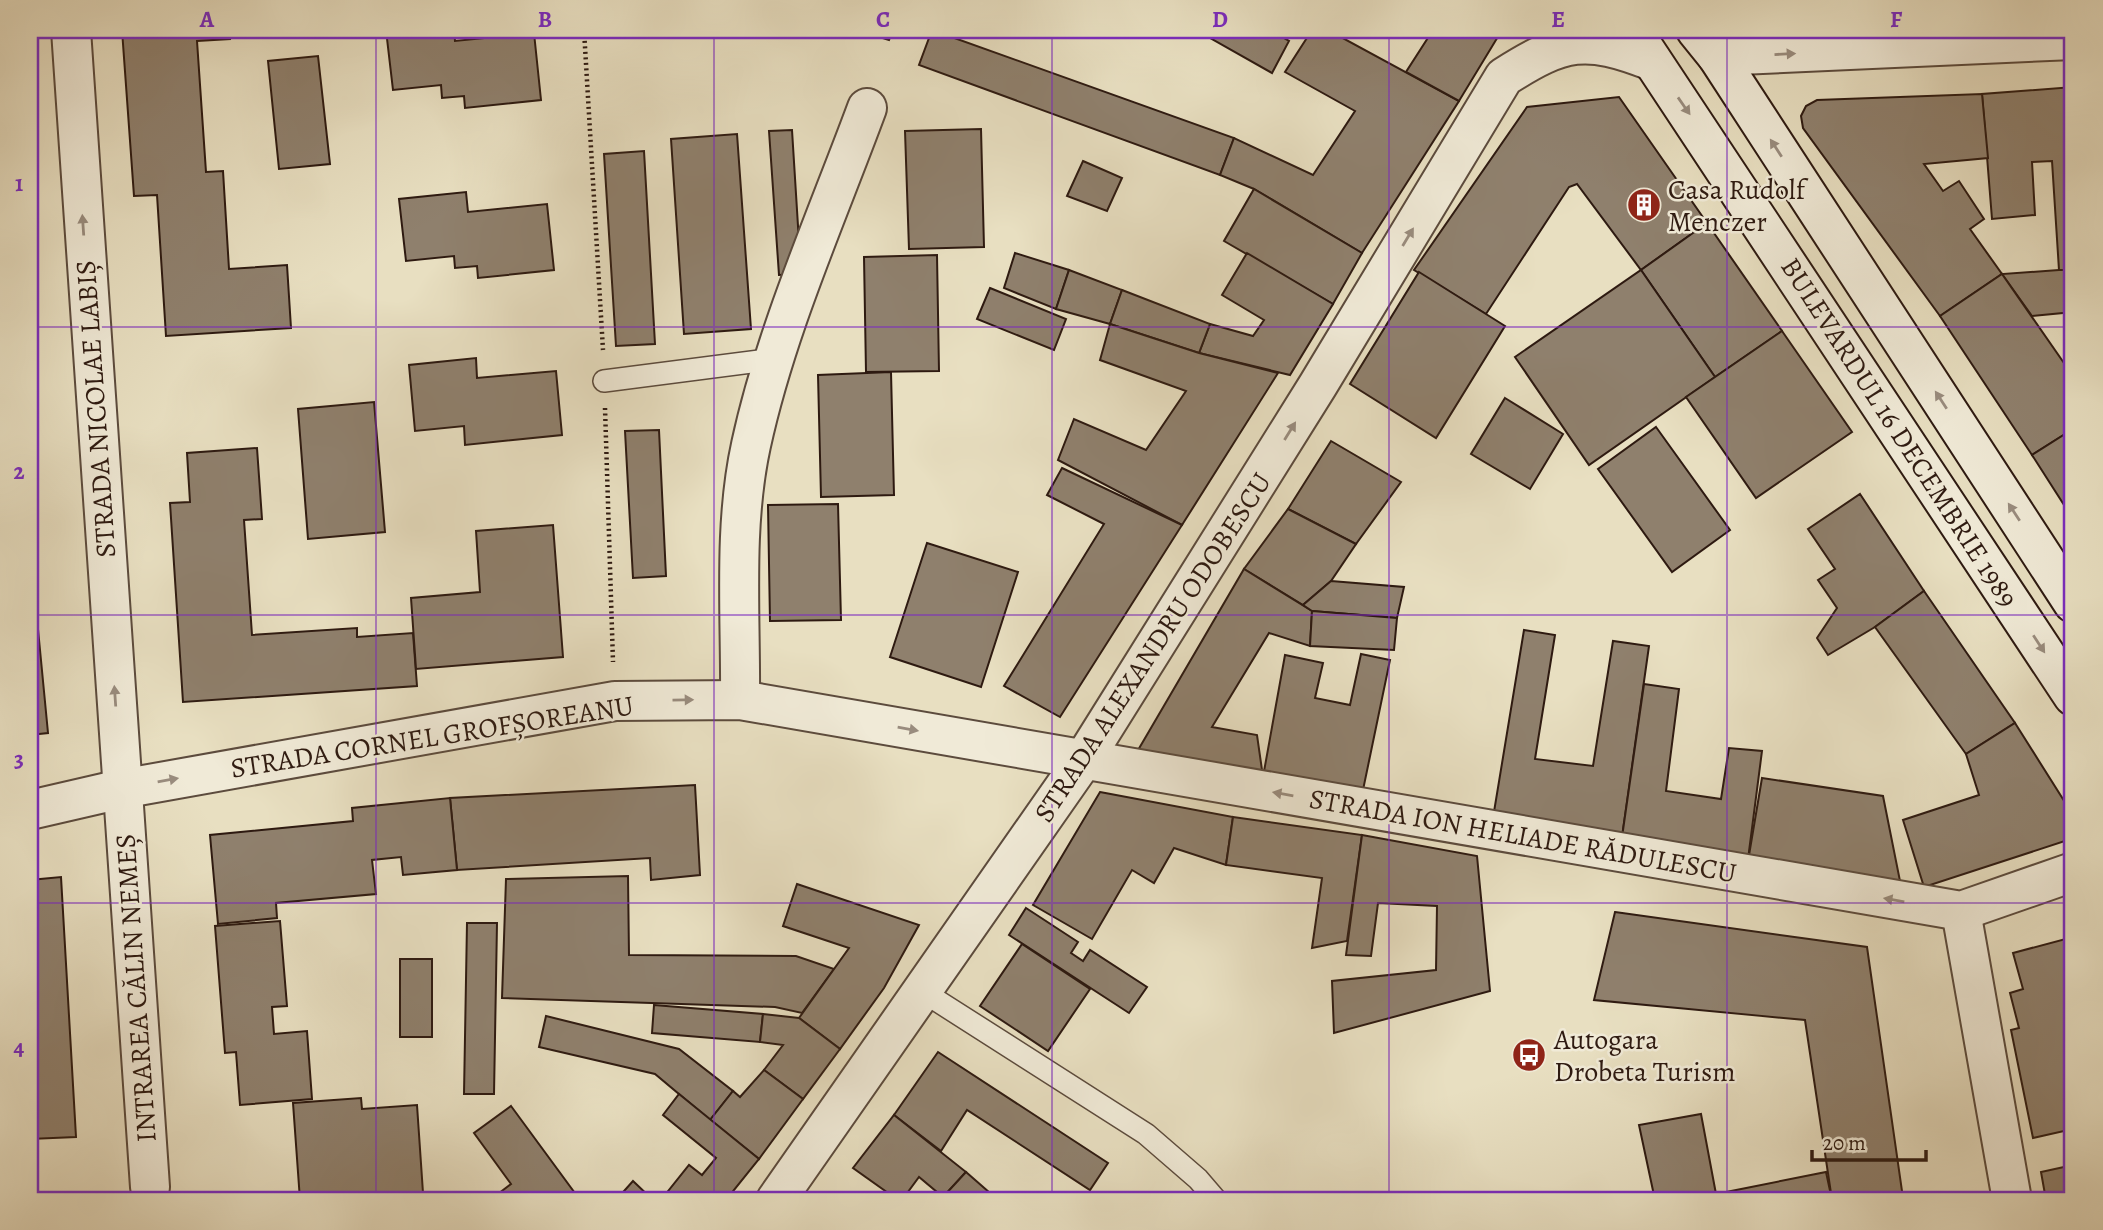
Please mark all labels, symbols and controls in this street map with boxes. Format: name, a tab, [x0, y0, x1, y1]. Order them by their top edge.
text: A	[199, 4, 215, 35]
text: B	[538, 4, 552, 35]
text: C	[876, 4, 890, 35]
text: D	[1212, 4, 1228, 35]
text: E	[1551, 4, 1565, 35]
text: F	[1890, 4, 1903, 35]
one-way arrow	[1775, 48, 1797, 59]
one-way arrow	[1677, 97, 1691, 115]
one-way arrow	[1770, 138, 1783, 157]
text: 1	[15, 168, 23, 199]
place label: Casa Rudolf Menczer	[1668, 171, 1809, 241]
building icon: Casa Rudolf Menczer	[1625, 186, 1663, 224]
one-way arrow	[78, 214, 89, 236]
one-way arrow	[1401, 227, 1414, 246]
street label: BULEVARDUL 16 DECEMBRIE 1989	[1772, 250, 2027, 615]
street label: STRADA NICOLAE LABIȘ	[67, 259, 125, 559]
one-way arrow	[1934, 390, 1947, 410]
one-way arrow	[1283, 422, 1296, 441]
text: 2	[13, 456, 25, 487]
street label: STRADA ALEXANDRU ODOBESCU	[1025, 465, 1280, 830]
one-way arrow	[2008, 503, 2021, 522]
one-way arrow	[2032, 634, 2045, 653]
one-way arrow	[109, 685, 120, 707]
street label: STRADA CORNEL GROFȘOREANU	[228, 686, 636, 788]
one-way arrow	[672, 695, 694, 706]
one-way arrow	[897, 724, 919, 735]
text: 3	[14, 744, 24, 775]
one-way arrow	[157, 775, 179, 786]
street label: STRADA ION HELIADE RĂDULESCU	[1306, 780, 1739, 892]
one-way arrow	[1272, 788, 1294, 799]
street label: INTRAREA CĂLIN NEMEȘ	[106, 832, 166, 1143]
one-way arrow	[1882, 894, 1904, 905]
place label: Autogara Drobeta Turism	[1553, 1021, 1735, 1091]
text: 4	[14, 1032, 25, 1063]
bus stop icon: Autogara Drobeta Turism	[1510, 1036, 1548, 1074]
scale bar	[1812, 1118, 1926, 1162]
text: 20 m	[1823, 1129, 1866, 1157]

